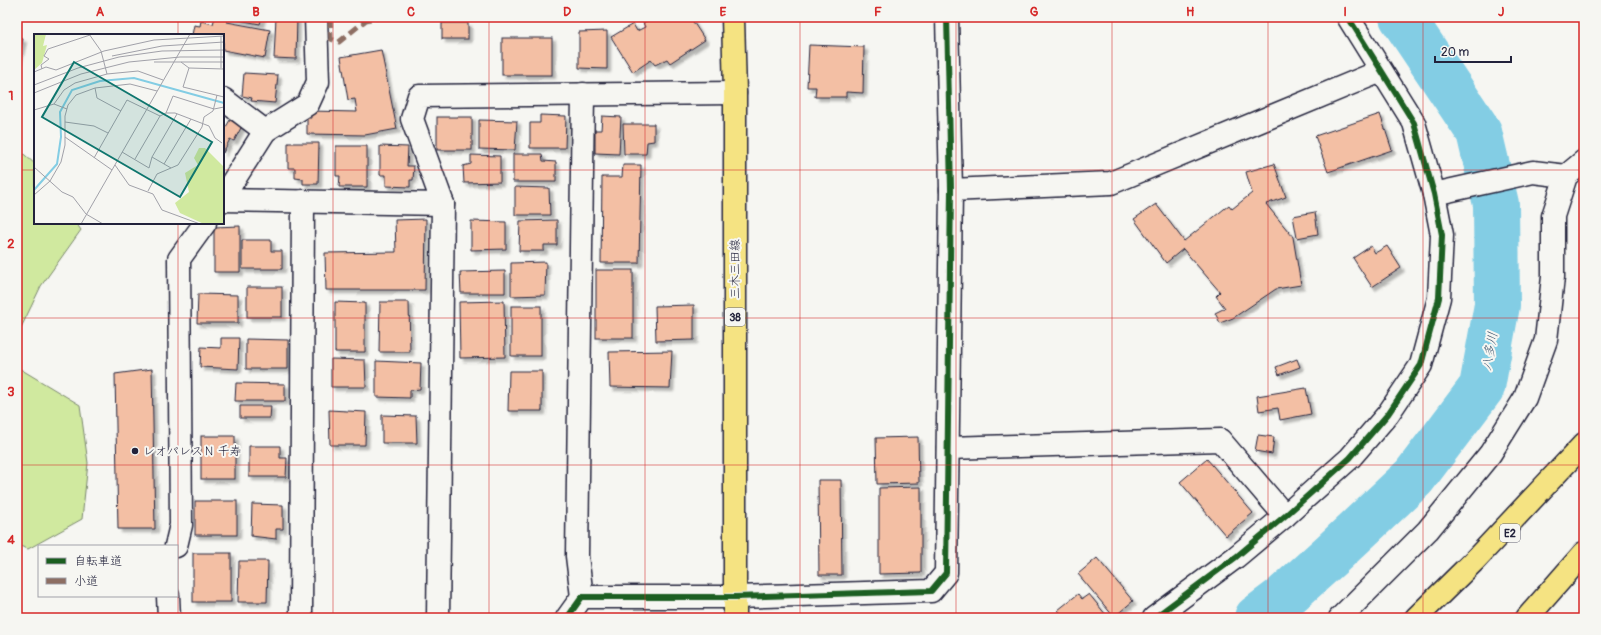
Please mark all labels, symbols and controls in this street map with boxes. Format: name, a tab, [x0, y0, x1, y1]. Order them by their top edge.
text: A	[96, 4, 105, 20]
text: B	[252, 4, 260, 20]
text: C	[407, 4, 415, 20]
text: D	[563, 4, 571, 20]
text: E	[720, 4, 727, 20]
text: F	[874, 4, 882, 20]
text: G	[1030, 4, 1039, 20]
text: H	[1186, 4, 1194, 20]
text: I	[1343, 4, 1347, 20]
text: J	[1498, 4, 1504, 20]
inset map	[34, 34, 224, 224]
scale bar	[1435, 38, 1511, 64]
text: 20 m	[1441, 45, 1470, 60]
text: 1	[8, 88, 14, 104]
text: 2	[7, 236, 15, 252]
street label: 三木三田線	[728, 239, 743, 299]
road number: 38	[725, 308, 745, 326]
water label: 八多川	[1479, 331, 1501, 372]
text: 3	[7, 384, 15, 400]
place label: レオパレスＮ 千寿	[143, 444, 242, 459]
marker: レオパレスＮ 千寿	[130, 446, 140, 456]
road number: E2	[1500, 524, 1520, 542]
text: 4	[7, 532, 15, 548]
legend	[38, 545, 178, 597]
text: 自転車道	[74, 554, 122, 569]
text: 小道	[74, 574, 98, 589]

